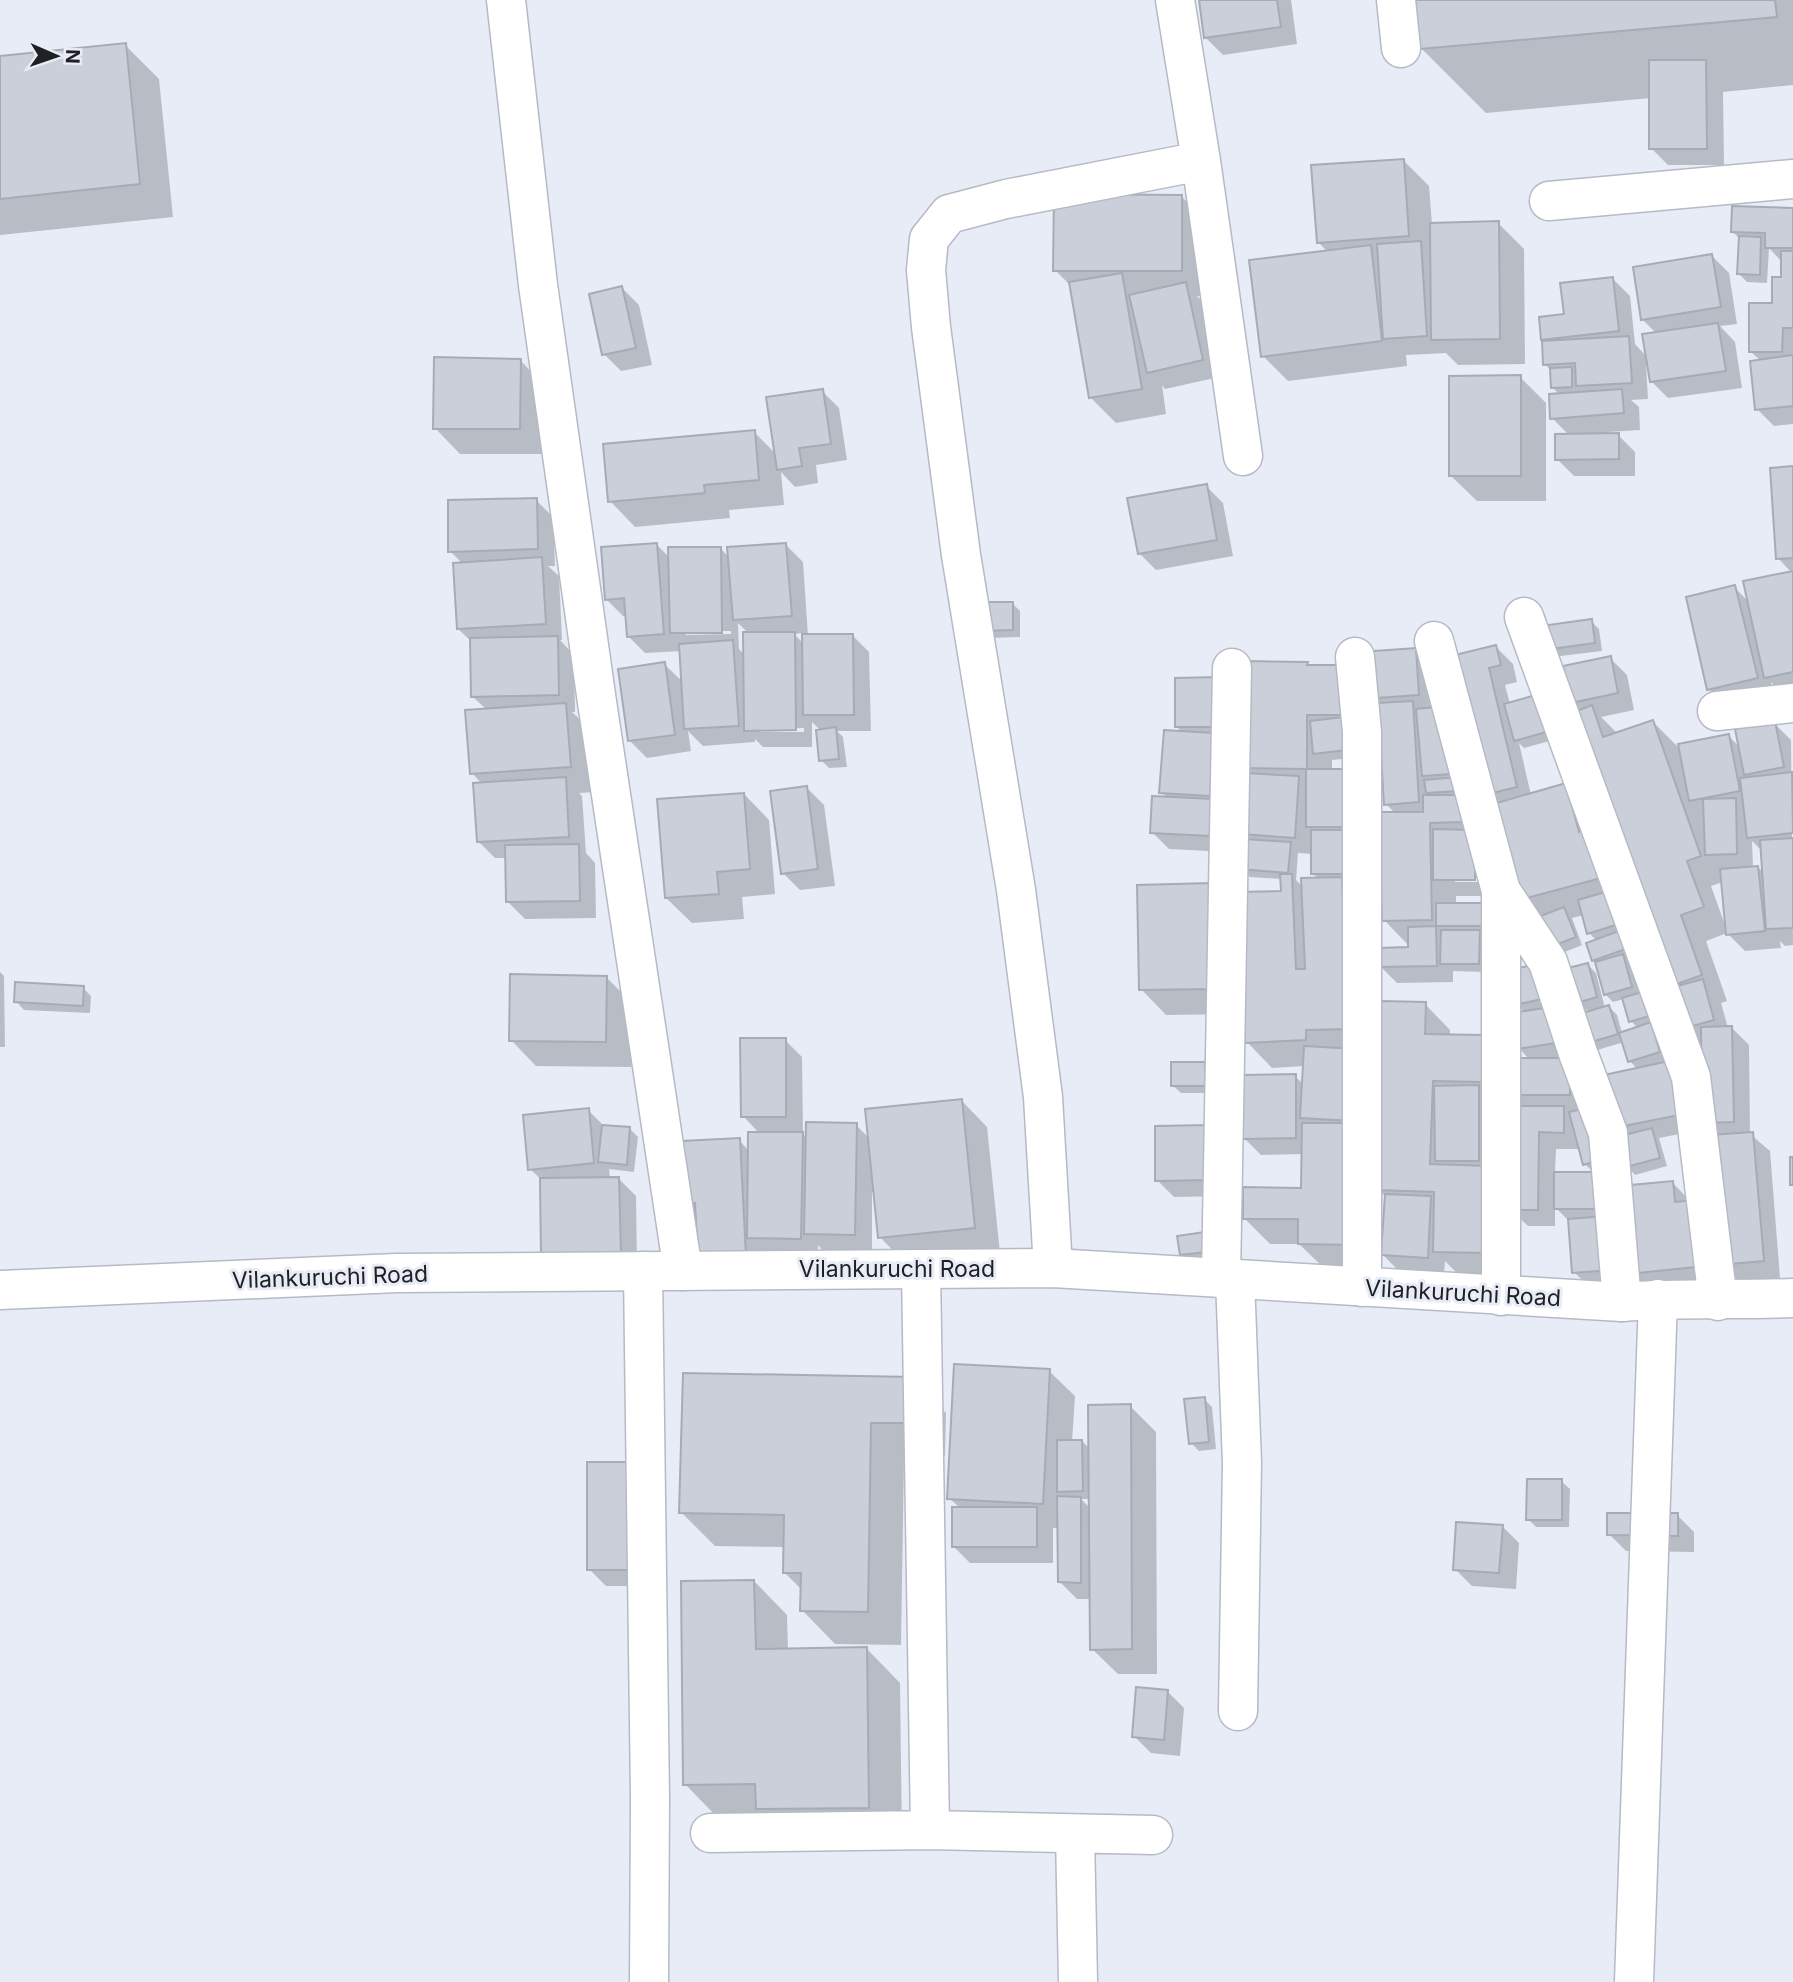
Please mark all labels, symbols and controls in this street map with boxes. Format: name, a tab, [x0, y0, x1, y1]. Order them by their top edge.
north arrow	[21, 21, 91, 91]
text: N	[61, 49, 84, 64]
street label: Vilankuruchi Road	[799, 1255, 995, 1283]
street label: Vilankuruchi Road	[231, 1260, 429, 1294]
street label: Vilankuruchi Road	[1364, 1274, 1562, 1312]

